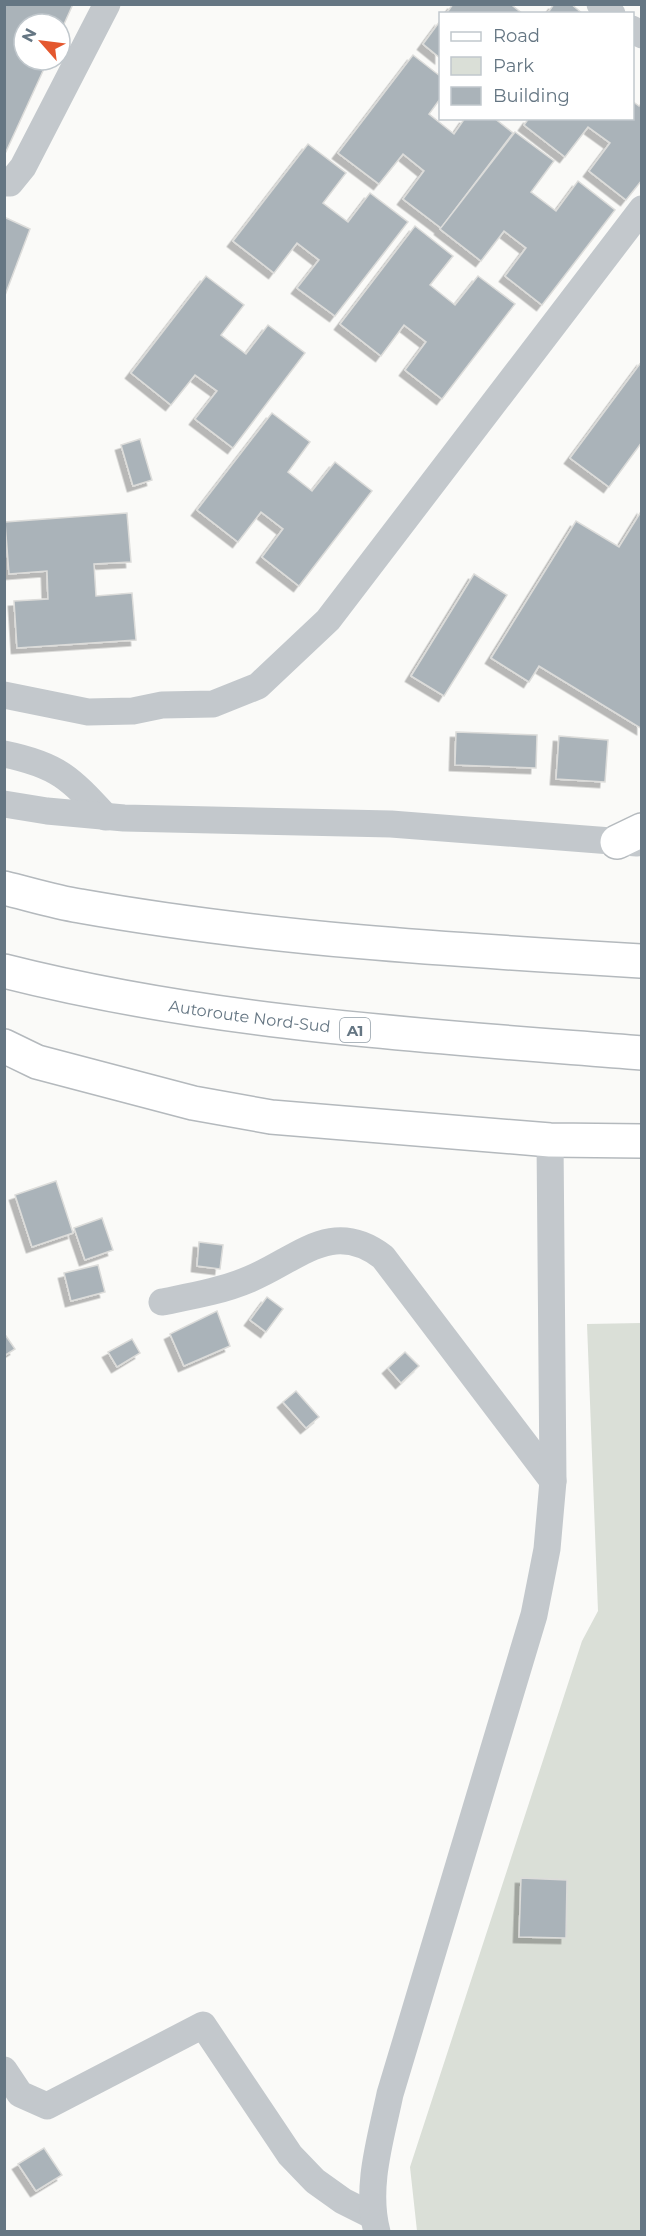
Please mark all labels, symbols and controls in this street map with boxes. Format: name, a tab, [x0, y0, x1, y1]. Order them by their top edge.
north arrow	[12, 12, 72, 72]
legend	[439, 12, 634, 120]
text: N	[18, 25, 41, 45]
text: Road	[493, 25, 540, 47]
text: Park	[493, 55, 534, 77]
text: Building	[493, 85, 570, 107]
street label: Autoroute Nord-Sud	[168, 996, 332, 1036]
road number: A1	[340, 1018, 370, 1042]

